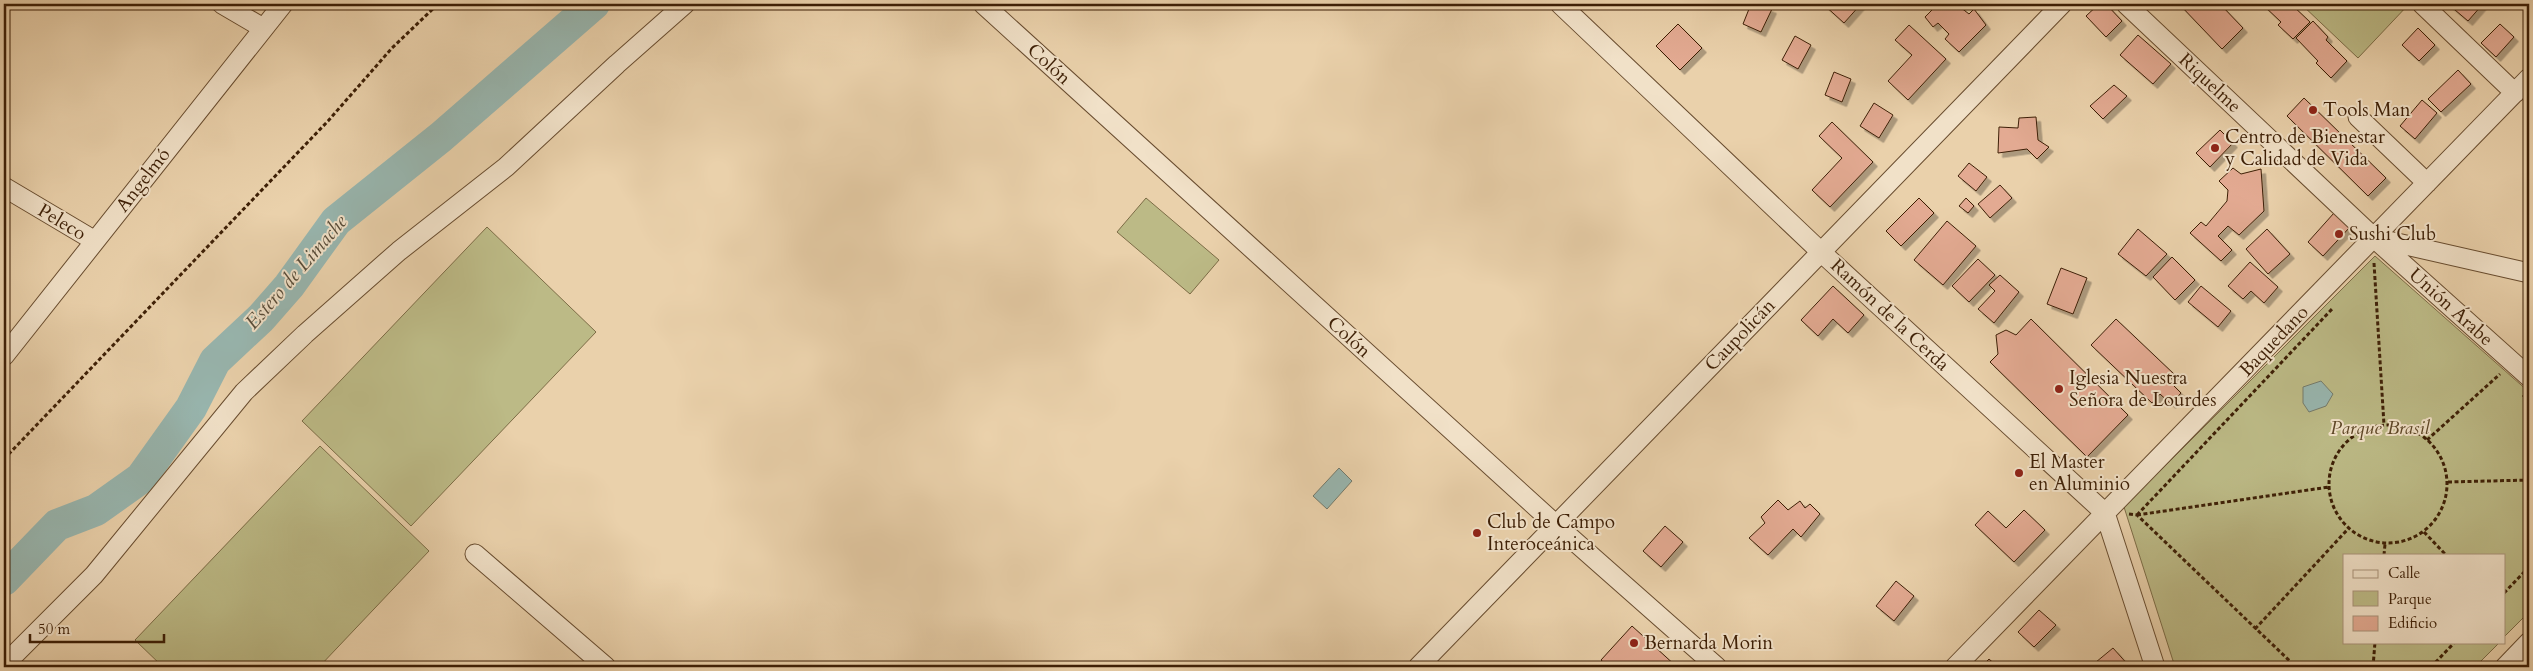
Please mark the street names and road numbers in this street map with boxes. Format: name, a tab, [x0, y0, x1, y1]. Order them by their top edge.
street label: Colón	[1021, 37, 1077, 91]
street label: Riquelme	[2173, 47, 2247, 119]
street label: Angelmó	[110, 143, 176, 217]
street label: Peleco	[33, 197, 91, 247]
street label: Ramón de la Cerda	[1825, 253, 1955, 377]
street label: Unión Árabe	[2403, 262, 2499, 352]
street label: Caupolicán	[1699, 293, 1781, 377]
street label: Baquedano	[2233, 300, 2315, 382]
street label: Colón	[1321, 310, 1377, 364]

